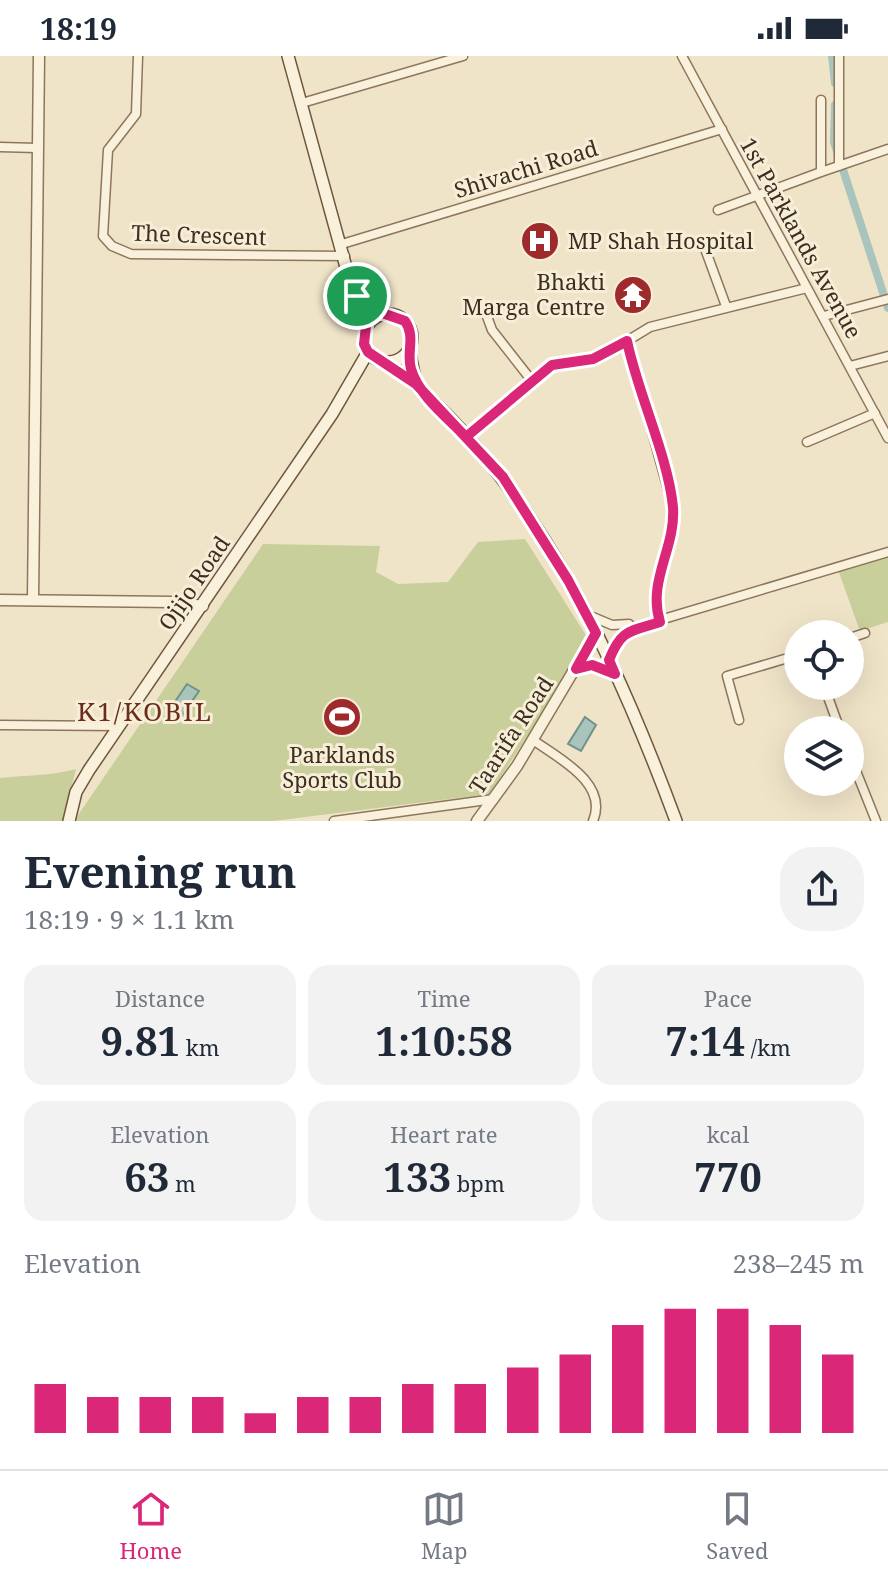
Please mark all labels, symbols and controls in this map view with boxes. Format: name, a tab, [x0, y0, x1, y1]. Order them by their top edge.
text: 18:19	[40, 8, 117, 49]
street label: Shivachi Road	[450, 132, 602, 204]
street label: 1st Parklands Avenue	[734, 132, 870, 344]
street label: The Crescent	[131, 217, 267, 251]
hospital icon: MP Shah Hospital	[519, 220, 561, 262]
place label: MP Shah Hospital	[568, 225, 753, 255]
pin	[323, 262, 391, 330]
place label: Bhakti Marga Centre	[462, 266, 605, 321]
icon: arrive	[335, 274, 379, 318]
temple icon: Bhakti Marga Centre	[612, 274, 654, 316]
street label: Ojijo Road	[151, 529, 236, 636]
map controls	[784, 620, 864, 796]
button: locate	[784, 620, 864, 700]
street label: Taarifa Road	[461, 670, 560, 799]
district label: K1/KOBIL	[77, 693, 213, 729]
sports icon: Parklands Sports Club	[321, 696, 363, 738]
button: layers	[784, 716, 864, 796]
place label: Parklands Sports Club	[282, 739, 402, 794]
text: Evening run	[24, 841, 297, 901]
button: share	[780, 847, 864, 931]
text: 18:19 · 9 × 1.1 km	[24, 901, 234, 937]
text: Distance	[115, 983, 205, 1013]
text: Time	[417, 983, 471, 1013]
text: Pace	[704, 983, 752, 1013]
text: 9.81	[101, 1013, 180, 1068]
text: 1:10:58	[375, 1013, 513, 1068]
text: 7:14	[665, 1013, 745, 1068]
text: km	[180, 1032, 219, 1062]
text: /km	[745, 1032, 791, 1062]
text: Elevation	[110, 1119, 210, 1149]
text: Heart rate	[390, 1119, 498, 1149]
text: kcal	[707, 1119, 749, 1149]
text: 63	[124, 1149, 169, 1204]
text: 133	[383, 1149, 451, 1204]
text: 770	[694, 1149, 762, 1204]
text: m	[169, 1168, 196, 1198]
text: bpm	[451, 1168, 505, 1198]
text: Elevation	[24, 1245, 141, 1281]
text: 238–245 m	[732, 1245, 864, 1281]
tab: Home	[119, 1487, 182, 1565]
tab: Map	[421, 1487, 467, 1565]
tab: Saved	[706, 1487, 769, 1565]

